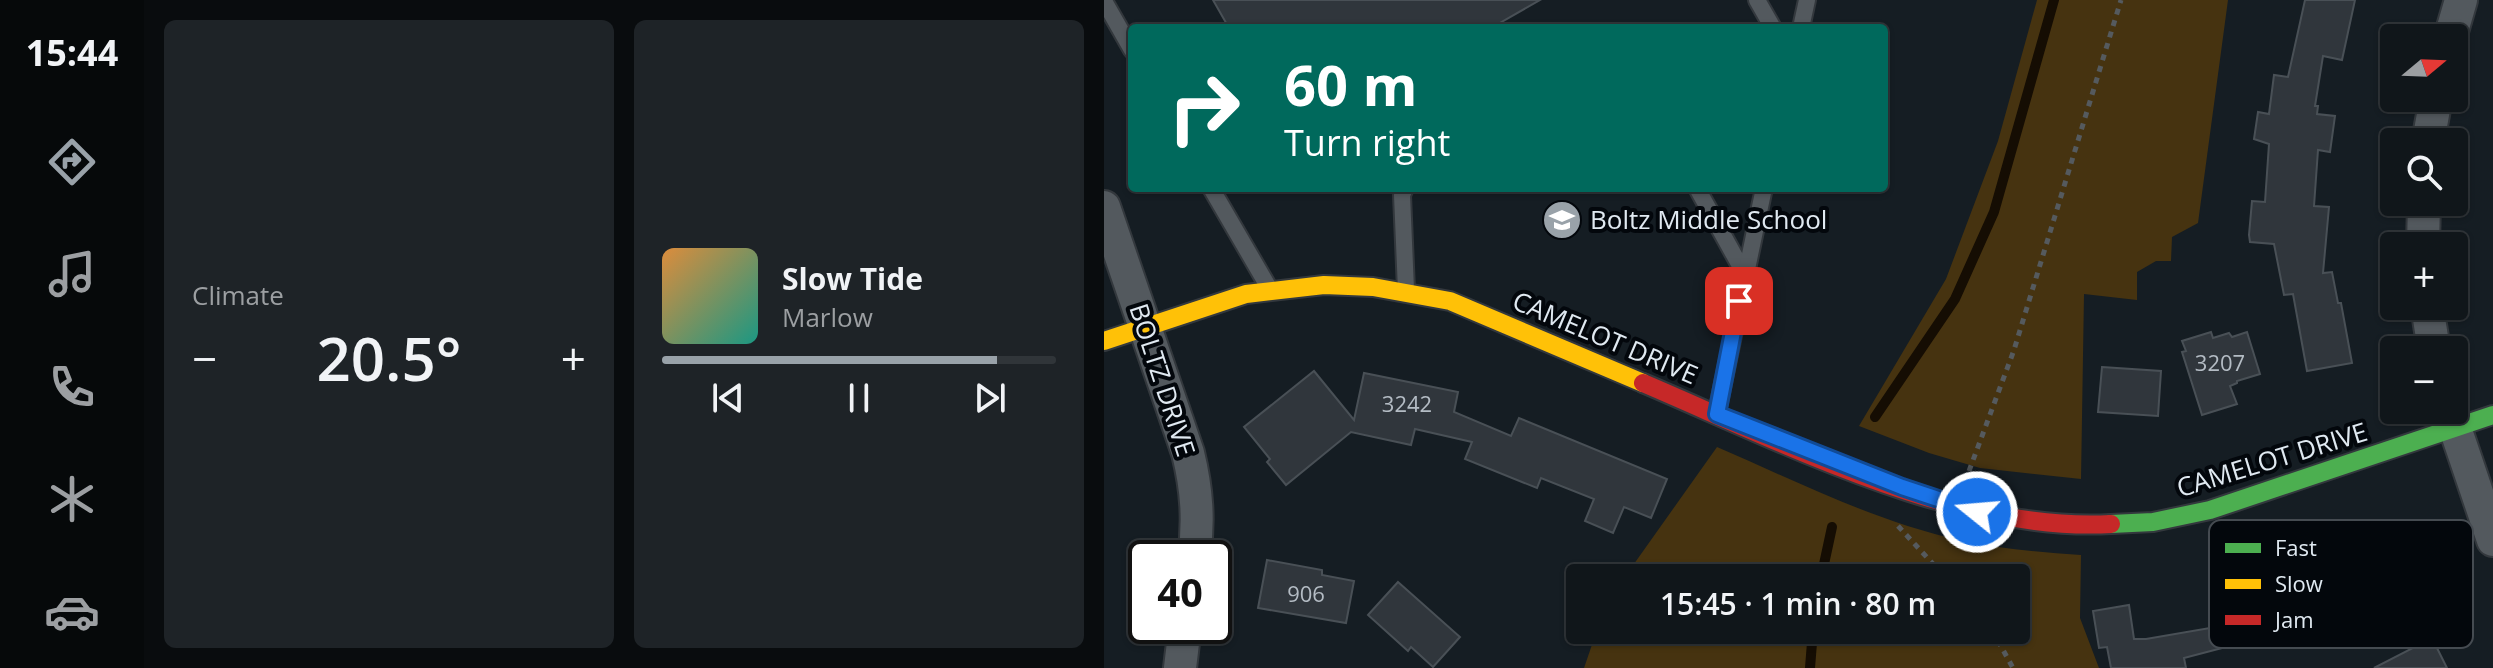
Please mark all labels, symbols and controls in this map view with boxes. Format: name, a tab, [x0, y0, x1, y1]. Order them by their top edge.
north arrow	[2380, 24, 2468, 112]
map controls	[2380, 24, 2468, 424]
text: 15:44	[26, 28, 118, 77]
text: 60 m	[1284, 46, 1418, 122]
icon: right	[1152, 56, 1256, 160]
text: Turn right	[1284, 118, 1450, 167]
button: search	[2380, 128, 2468, 216]
icon: directions	[44, 134, 100, 190]
school or university icon: Boltz Middle School	[1541, 199, 1583, 241]
place label: Boltz Middle School	[1590, 201, 1827, 237]
button: +	[2380, 232, 2468, 320]
icon: music	[44, 246, 100, 302]
text: Slow Tide	[782, 258, 923, 299]
pin	[1705, 267, 1773, 335]
text: Climate	[192, 277, 284, 313]
icon: arrive	[1717, 279, 1761, 323]
street label: CAMELOT DRIVE	[1507, 282, 1703, 392]
text: Marlow	[782, 299, 873, 335]
street label: BOLTZ DRIVE	[1121, 299, 1205, 461]
text: 20.5°	[316, 317, 462, 399]
text: −	[192, 328, 217, 388]
text: +	[561, 328, 586, 388]
button: −	[2380, 336, 2468, 424]
house number: 3207	[2195, 347, 2245, 377]
icon: phone	[44, 359, 100, 415]
icon: previous	[706, 376, 750, 420]
icon: pause	[837, 376, 881, 420]
icon: next	[968, 376, 1012, 420]
house number: 3242	[1382, 388, 1432, 418]
street label: CAMELOT DRIVE	[2172, 413, 2371, 505]
position arrow	[1935, 470, 2019, 554]
icon: climate	[44, 471, 100, 527]
legend	[2209, 520, 2473, 648]
text: Fast	[2275, 532, 2317, 562]
speed limit sign: 40	[1128, 540, 1232, 644]
text: Slow	[2275, 568, 2323, 598]
house number: 906	[1287, 578, 1325, 608]
text: 15:45 · 1 min · 80 m	[1660, 583, 1936, 624]
icon: car	[44, 584, 100, 640]
text: Jam	[2273, 604, 2314, 634]

